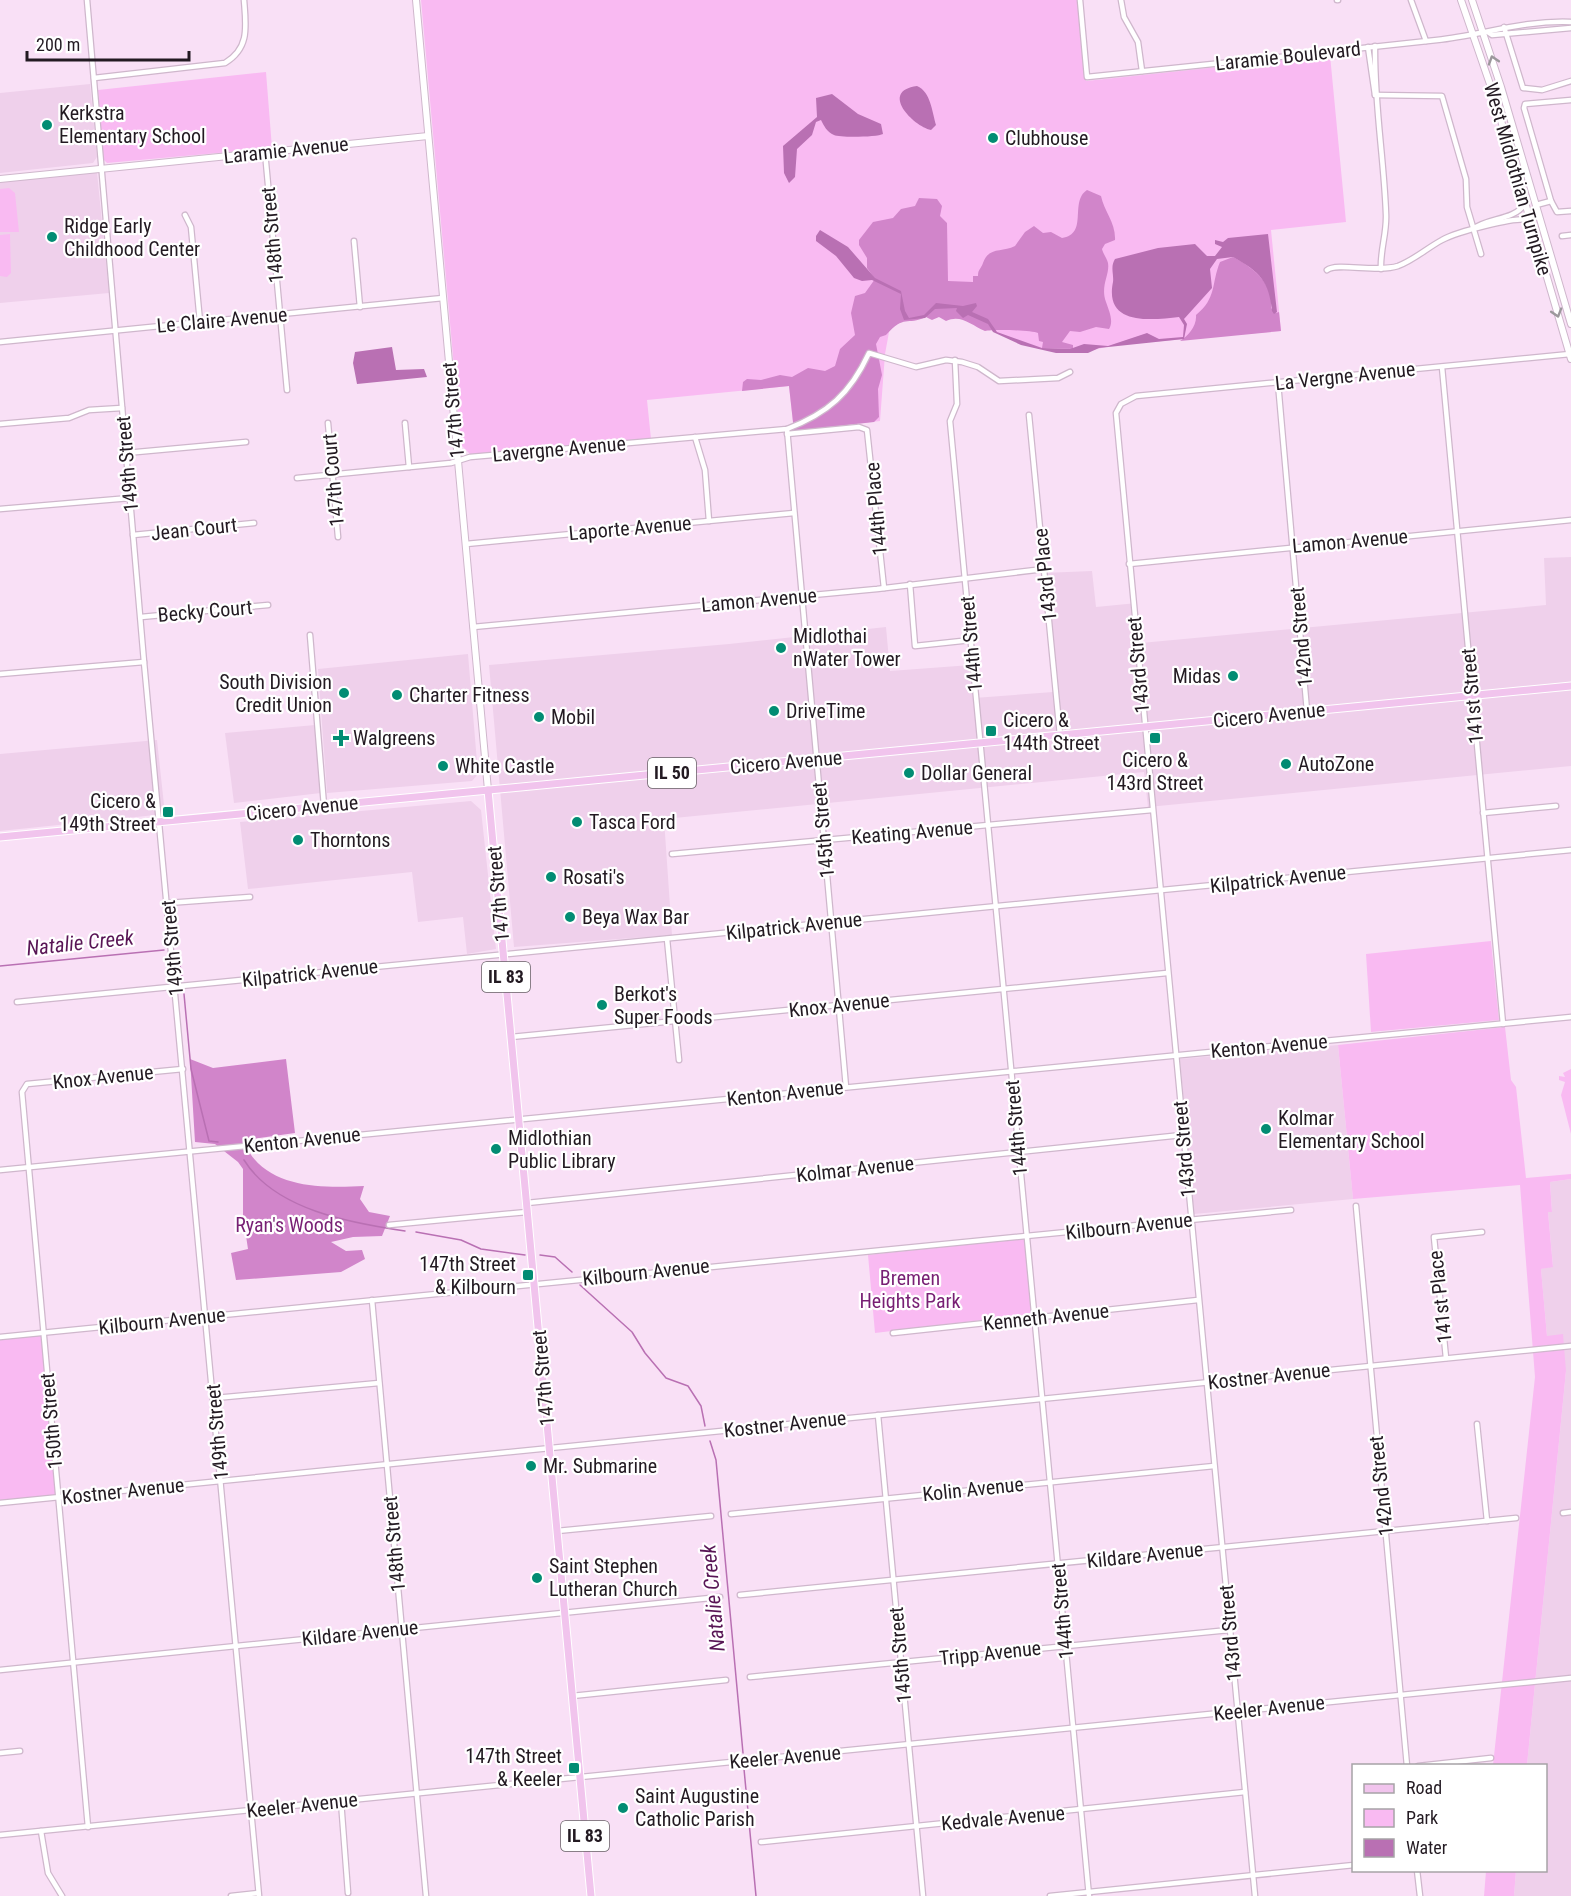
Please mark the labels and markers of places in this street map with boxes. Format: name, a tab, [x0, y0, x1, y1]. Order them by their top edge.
place label: Kerkstra Elementary School	[59, 101, 206, 148]
marker: Kerkstra Elementary School	[40, 118, 54, 132]
place label: Clubhouse	[1005, 126, 1088, 150]
marker: Clubhouse	[986, 131, 1000, 145]
place label: Ridge Early Childhood Center	[64, 214, 200, 261]
marker: Ridge Early Childhood Center	[45, 230, 59, 244]
place label: Midlothai nWater Tower	[793, 624, 901, 671]
marker: Midlothai nWater Tower	[774, 641, 788, 655]
place label: Midas	[1173, 664, 1221, 688]
marker: Midas	[1226, 669, 1240, 683]
place label: South Division Credit Union	[219, 670, 332, 717]
place label: Charter Fitness	[409, 683, 530, 707]
marker: South Division Credit Union	[337, 686, 351, 700]
marker: Charter Fitness	[390, 688, 404, 702]
place label: DriveTime	[786, 699, 865, 723]
marker: DriveTime	[767, 704, 781, 718]
place label: Mobil	[551, 705, 595, 729]
place label: Cicero & 144th Street	[1003, 708, 1100, 755]
marker: Mobil	[532, 710, 546, 724]
marker: Cicero & 144th Street	[984, 724, 998, 738]
place label: Walgreens	[353, 726, 435, 750]
marker: Walgreens	[334, 731, 348, 745]
marker: Cicero & 143rd Street	[1148, 731, 1162, 745]
place label: Cicero & 143rd Street	[1107, 748, 1204, 795]
place label: AutoZone	[1298, 752, 1374, 776]
place label: White Castle	[455, 754, 554, 778]
marker: AutoZone	[1279, 757, 1293, 771]
marker: White Castle	[436, 759, 450, 773]
place label: Dollar General	[921, 761, 1032, 785]
marker: Dollar General	[902, 766, 916, 780]
place label: Cicero & 149th Street	[59, 789, 156, 836]
marker: Cicero & 149th Street	[161, 805, 175, 819]
place label: Tasca Ford	[589, 810, 676, 834]
marker: Tasca Ford	[570, 815, 584, 829]
place label: Thorntons	[310, 828, 390, 852]
marker: Thorntons	[291, 833, 305, 847]
place label: Rosati's	[563, 865, 625, 889]
marker: Rosati's	[544, 870, 558, 884]
place label: Beya Wax Bar	[582, 905, 689, 929]
marker: Beya Wax Bar	[563, 910, 577, 924]
place label: Berkot's Super Foods	[614, 982, 713, 1029]
marker: Berkot's Super Foods	[595, 998, 609, 1012]
place label: Kolmar Elementary School	[1278, 1106, 1425, 1153]
marker: Kolmar Elementary School	[1259, 1122, 1273, 1136]
place label: Midlothian Public Library	[508, 1126, 615, 1173]
marker: Midlothian Public Library	[489, 1142, 503, 1156]
place label: 147th Street & Kilbourn	[419, 1252, 516, 1299]
marker: 147th Street & Kilbourn	[521, 1268, 535, 1282]
place label: Mr. Submarine	[543, 1454, 657, 1478]
marker: Mr. Submarine	[524, 1459, 538, 1473]
place label: Saint Stephen Lutheran Church	[549, 1554, 678, 1601]
marker: Saint Stephen Lutheran Church	[530, 1571, 544, 1585]
place label: 147th Street & Keeler	[465, 1744, 562, 1791]
marker: 147th Street & Keeler	[567, 1761, 581, 1775]
place label: Saint Augustine Catholic Parish	[635, 1784, 759, 1831]
marker: Saint Augustine Catholic Parish	[616, 1801, 630, 1815]

